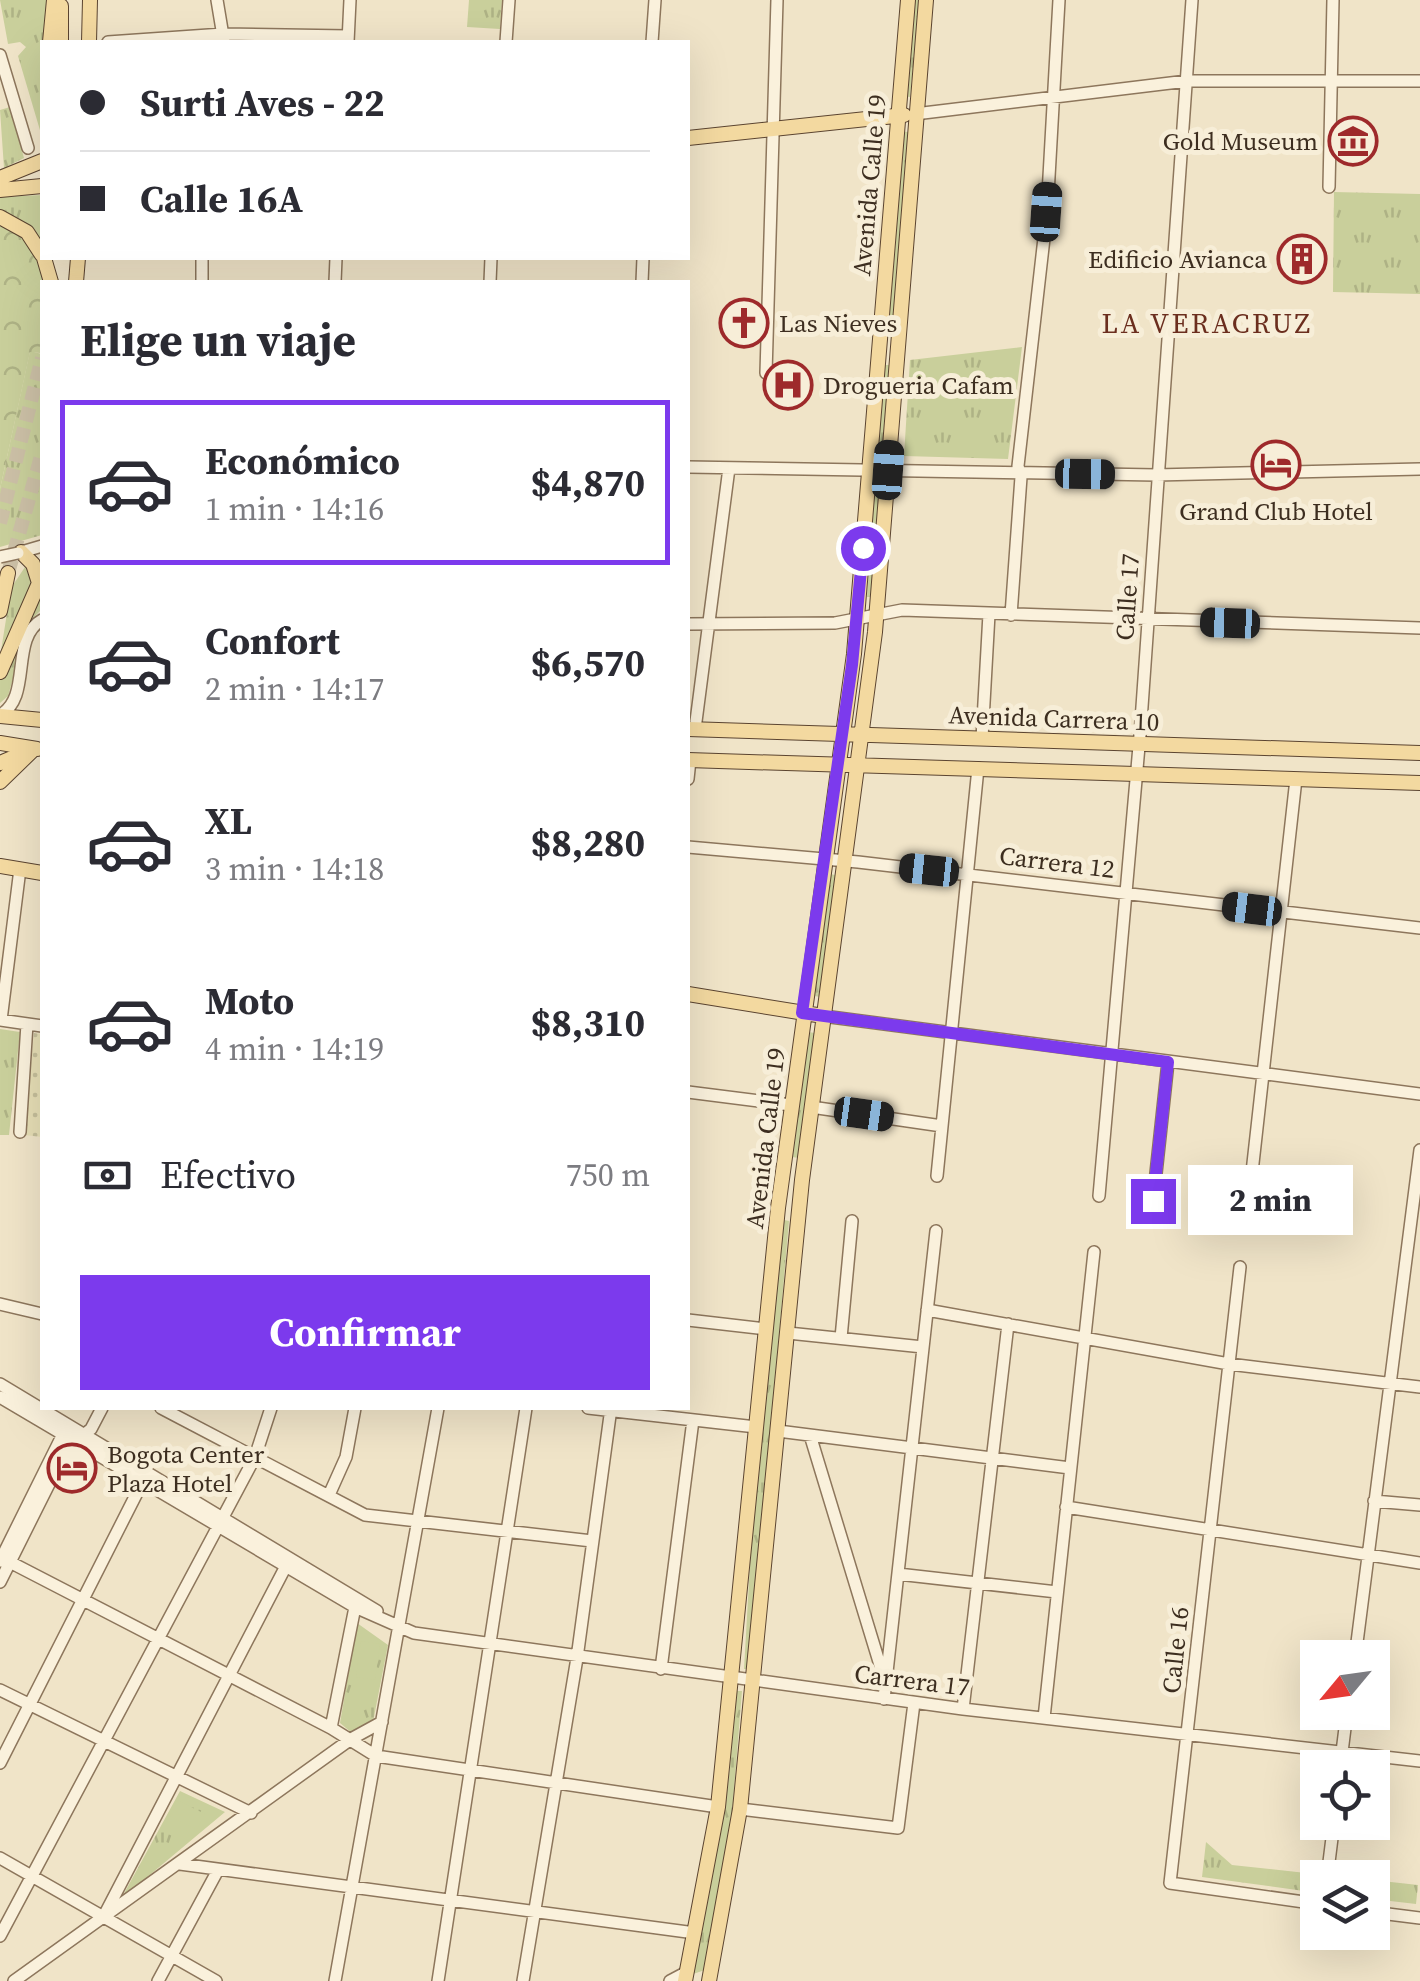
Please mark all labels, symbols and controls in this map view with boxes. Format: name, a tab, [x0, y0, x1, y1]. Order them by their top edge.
text: Surti Aves - 22	[140, 77, 385, 129]
street label: Avenida Calle 19	[844, 93, 894, 277]
museum icon: Gold Museum	[1327, 115, 1379, 167]
place label: Gold Museum	[1163, 124, 1318, 158]
text: Calle 16A	[140, 173, 303, 225]
car	[1029, 181, 1063, 243]
building icon: Edificio Avianca	[1276, 233, 1328, 285]
place label: Edificio Avianca	[1088, 242, 1267, 276]
church icon: Las Nieves	[718, 297, 770, 349]
district label: LA VERACRUZ	[1102, 304, 1312, 342]
place label: Las Nieves	[779, 306, 897, 340]
text: Elige un viaje	[80, 309, 356, 371]
hospital icon: Drogueria Cafam	[762, 359, 814, 411]
place label: Drogueria Cafam	[823, 368, 1014, 402]
text: Económico	[205, 435, 400, 487]
icon: car	[85, 438, 175, 528]
car	[871, 439, 905, 501]
hotel icon: Grand Club Hotel	[1250, 439, 1302, 491]
text: $4,870	[531, 457, 645, 509]
car	[1055, 458, 1115, 490]
text: 1 min · 14:16	[205, 487, 384, 531]
place label: Grand Club Hotel	[1179, 494, 1373, 528]
route start	[841, 526, 886, 571]
street label: Calle 17	[1107, 552, 1147, 642]
car	[1199, 607, 1261, 639]
text: Confort	[205, 615, 340, 667]
icon: car	[85, 618, 175, 708]
text: $6,570	[531, 637, 645, 689]
text: 2 min · 14:17	[205, 667, 384, 711]
street label: Avenida Carrera 10	[948, 697, 1160, 739]
text: XL	[205, 795, 252, 847]
icon: car	[85, 798, 175, 888]
text: $8,280	[531, 817, 645, 869]
street label: Carrera 12	[997, 838, 1117, 886]
text: 3 min · 14:18	[205, 847, 384, 891]
car	[898, 852, 960, 888]
car	[1220, 890, 1284, 928]
text: Moto	[205, 975, 294, 1027]
icon: car	[85, 978, 175, 1068]
text: $8,310	[531, 997, 645, 1049]
text: 4 min · 14:19	[205, 1027, 384, 1071]
street label: Avenida Calle 19	[737, 1046, 793, 1230]
car	[832, 1095, 896, 1133]
icon: cash	[80, 1148, 135, 1203]
text: Efectivo	[160, 1149, 296, 1201]
text: 750 m	[566, 1153, 650, 1197]
callout: 2 min	[1188, 1166, 1353, 1236]
text: 2 min	[1229, 1178, 1312, 1222]
route end	[1131, 1179, 1176, 1224]
button: Confirmar	[80, 1275, 650, 1390]
place label: Bogota Center Plaza Hotel	[107, 1437, 265, 1500]
hotel icon: Bogota Center Plaza Hotel	[46, 1442, 98, 1494]
street label: Calle 16	[1154, 1605, 1196, 1695]
north arrow	[1300, 1640, 1390, 1730]
map controls	[1300, 1640, 1390, 1950]
street label: Carrera 17	[852, 1656, 972, 1704]
button: locate	[1300, 1750, 1390, 1840]
button: layers	[1300, 1860, 1390, 1950]

